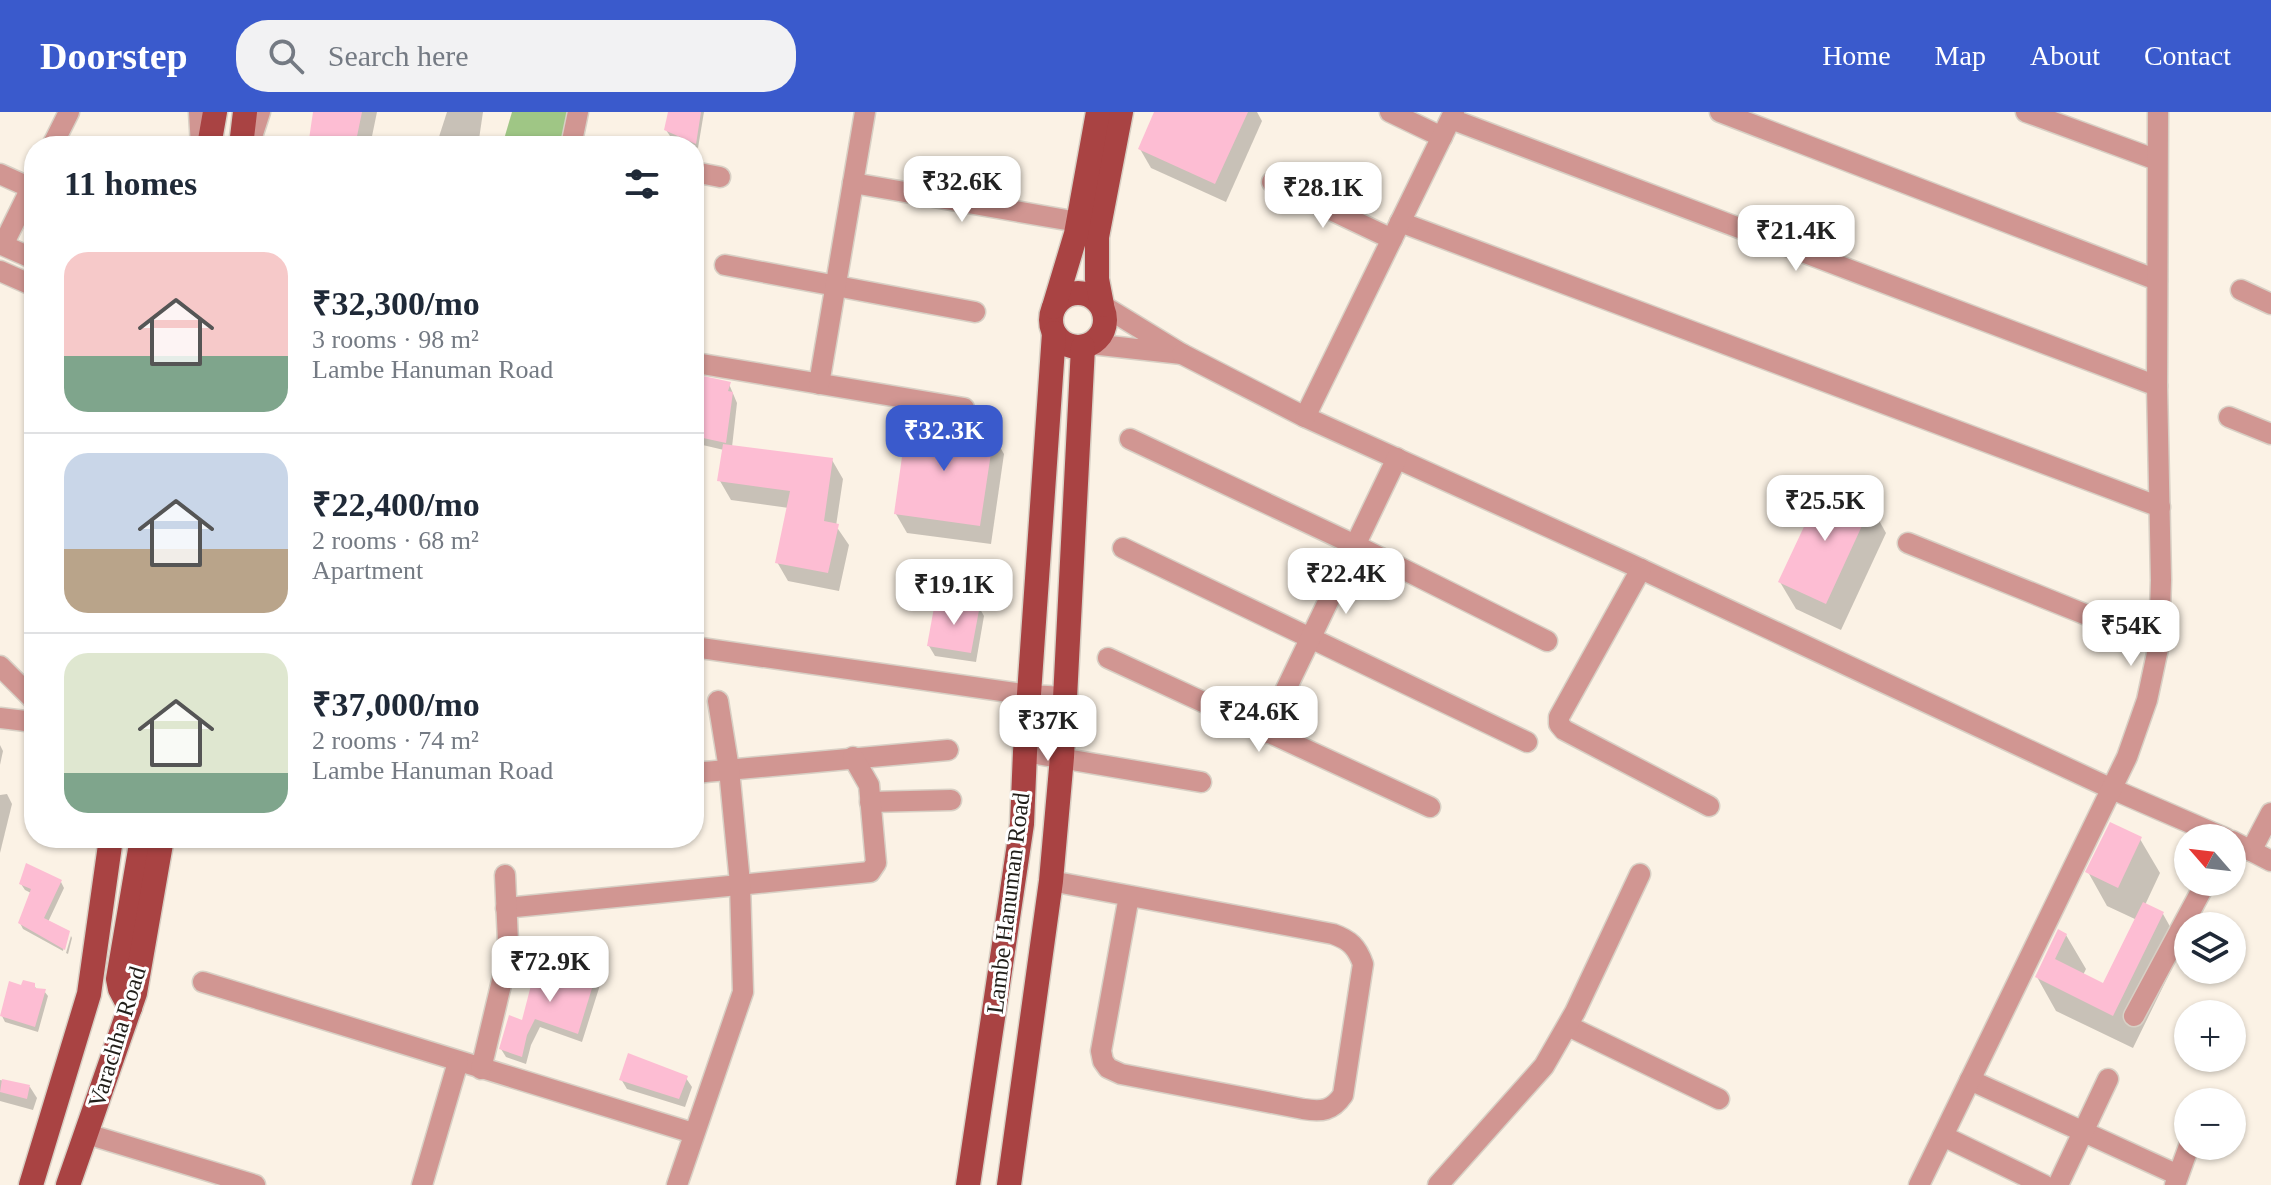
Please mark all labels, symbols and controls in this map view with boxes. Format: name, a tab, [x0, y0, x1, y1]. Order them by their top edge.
search box	[236, 20, 796, 92]
icon: search	[264, 34, 308, 78]
text: Doorstep	[40, 35, 188, 77]
text: Search here	[328, 39, 469, 72]
text: Home	[1822, 40, 1891, 71]
text: Map	[1935, 40, 1986, 71]
text: About	[2030, 40, 2100, 71]
text: Contact	[2144, 40, 2231, 71]
pin: ₹32.6K	[897, 156, 1027, 224]
icon: filters	[620, 162, 664, 206]
pin: ₹28.1K	[1258, 162, 1388, 230]
text: 11 homes	[64, 165, 197, 202]
text: ₹32.6K	[922, 167, 1002, 196]
text: ₹28.1K	[1283, 173, 1363, 202]
pin: ₹21.4K	[1731, 205, 1861, 273]
text: ₹21.4K	[1756, 216, 1836, 245]
icon: home	[128, 284, 224, 380]
text: ₹32,300/mo	[312, 285, 480, 322]
text: 3 rooms · 98 m²	[312, 325, 479, 354]
text: Lambe Hanuman Road	[312, 355, 553, 384]
pin: ₹32.3K	[879, 405, 1009, 473]
text: ₹32.3K	[904, 416, 984, 445]
pin: ₹25.5K	[1760, 475, 1890, 543]
icon: home	[128, 485, 224, 581]
text: ₹22,400/mo	[312, 486, 480, 523]
text: ₹25.5K	[1785, 486, 1865, 515]
text: 2 rooms · 68 m²	[312, 526, 479, 555]
pin: ₹22.4K	[1281, 548, 1411, 616]
text: Apartment	[312, 556, 423, 585]
pin: ₹19.1K	[889, 559, 1019, 627]
text: ₹22.4K	[1306, 559, 1386, 588]
text: ₹19.1K	[914, 570, 994, 599]
pin: ₹54K	[2084, 600, 2178, 668]
text: ₹54K	[2100, 611, 2162, 640]
icon: home	[128, 685, 224, 781]
text: ₹37,000/mo	[312, 686, 480, 723]
pin: ₹24.6K	[1194, 686, 1324, 754]
pin: ₹37K	[1001, 695, 1095, 763]
text: ₹24.6K	[1219, 697, 1299, 726]
text: ₹37K	[1017, 706, 1079, 735]
text: 2 rooms · 74 m²	[312, 726, 479, 755]
text: Lambe Hanuman Road	[312, 756, 553, 785]
street label: Lambe Hanuman Road	[982, 791, 1034, 1015]
north arrow	[2174, 824, 2246, 896]
map controls	[2174, 824, 2246, 1160]
button: layers	[2174, 912, 2246, 984]
pin: ₹72.9K	[485, 936, 615, 1004]
text: ₹72.9K	[510, 947, 590, 976]
street label: Varachha Road	[83, 963, 151, 1111]
button: +	[2174, 1000, 2246, 1072]
button: −	[2174, 1088, 2246, 1160]

